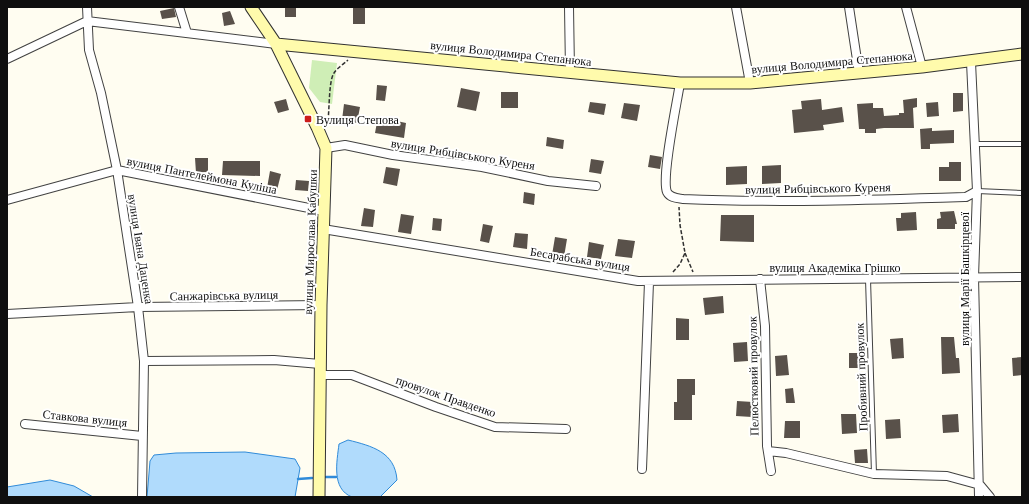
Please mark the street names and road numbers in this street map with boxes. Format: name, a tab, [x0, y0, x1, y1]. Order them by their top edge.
street label: вулиця Володимира Степанюка	[430, 37, 593, 69]
street label: вулиця Володимира Степанюка	[751, 47, 914, 77]
street label: вулиця Рибцівського Куреня	[390, 135, 537, 173]
street label: вулиця Пантелеймона Куліша	[126, 153, 279, 197]
street label: вулиця Мирослава Кабушки	[300, 169, 320, 315]
street label: вулиця Рибцівського Куреня	[745, 179, 891, 197]
street label: вулиця Івана Даценка	[125, 193, 157, 306]
street label: вулиця Марії Башкірцевої	[957, 211, 972, 346]
street label: Бесарабська вулиця	[529, 244, 632, 274]
street label: вулиця Академіка Грішко	[770, 260, 900, 275]
street label: Санжарівська вулиця	[170, 287, 279, 303]
street label: Пелюстковий провулок	[744, 316, 762, 436]
street label: Пробивний провулок	[852, 322, 870, 432]
street label: провулок Правденко	[394, 372, 498, 420]
street label: Ставкова вулиця	[42, 406, 128, 430]

